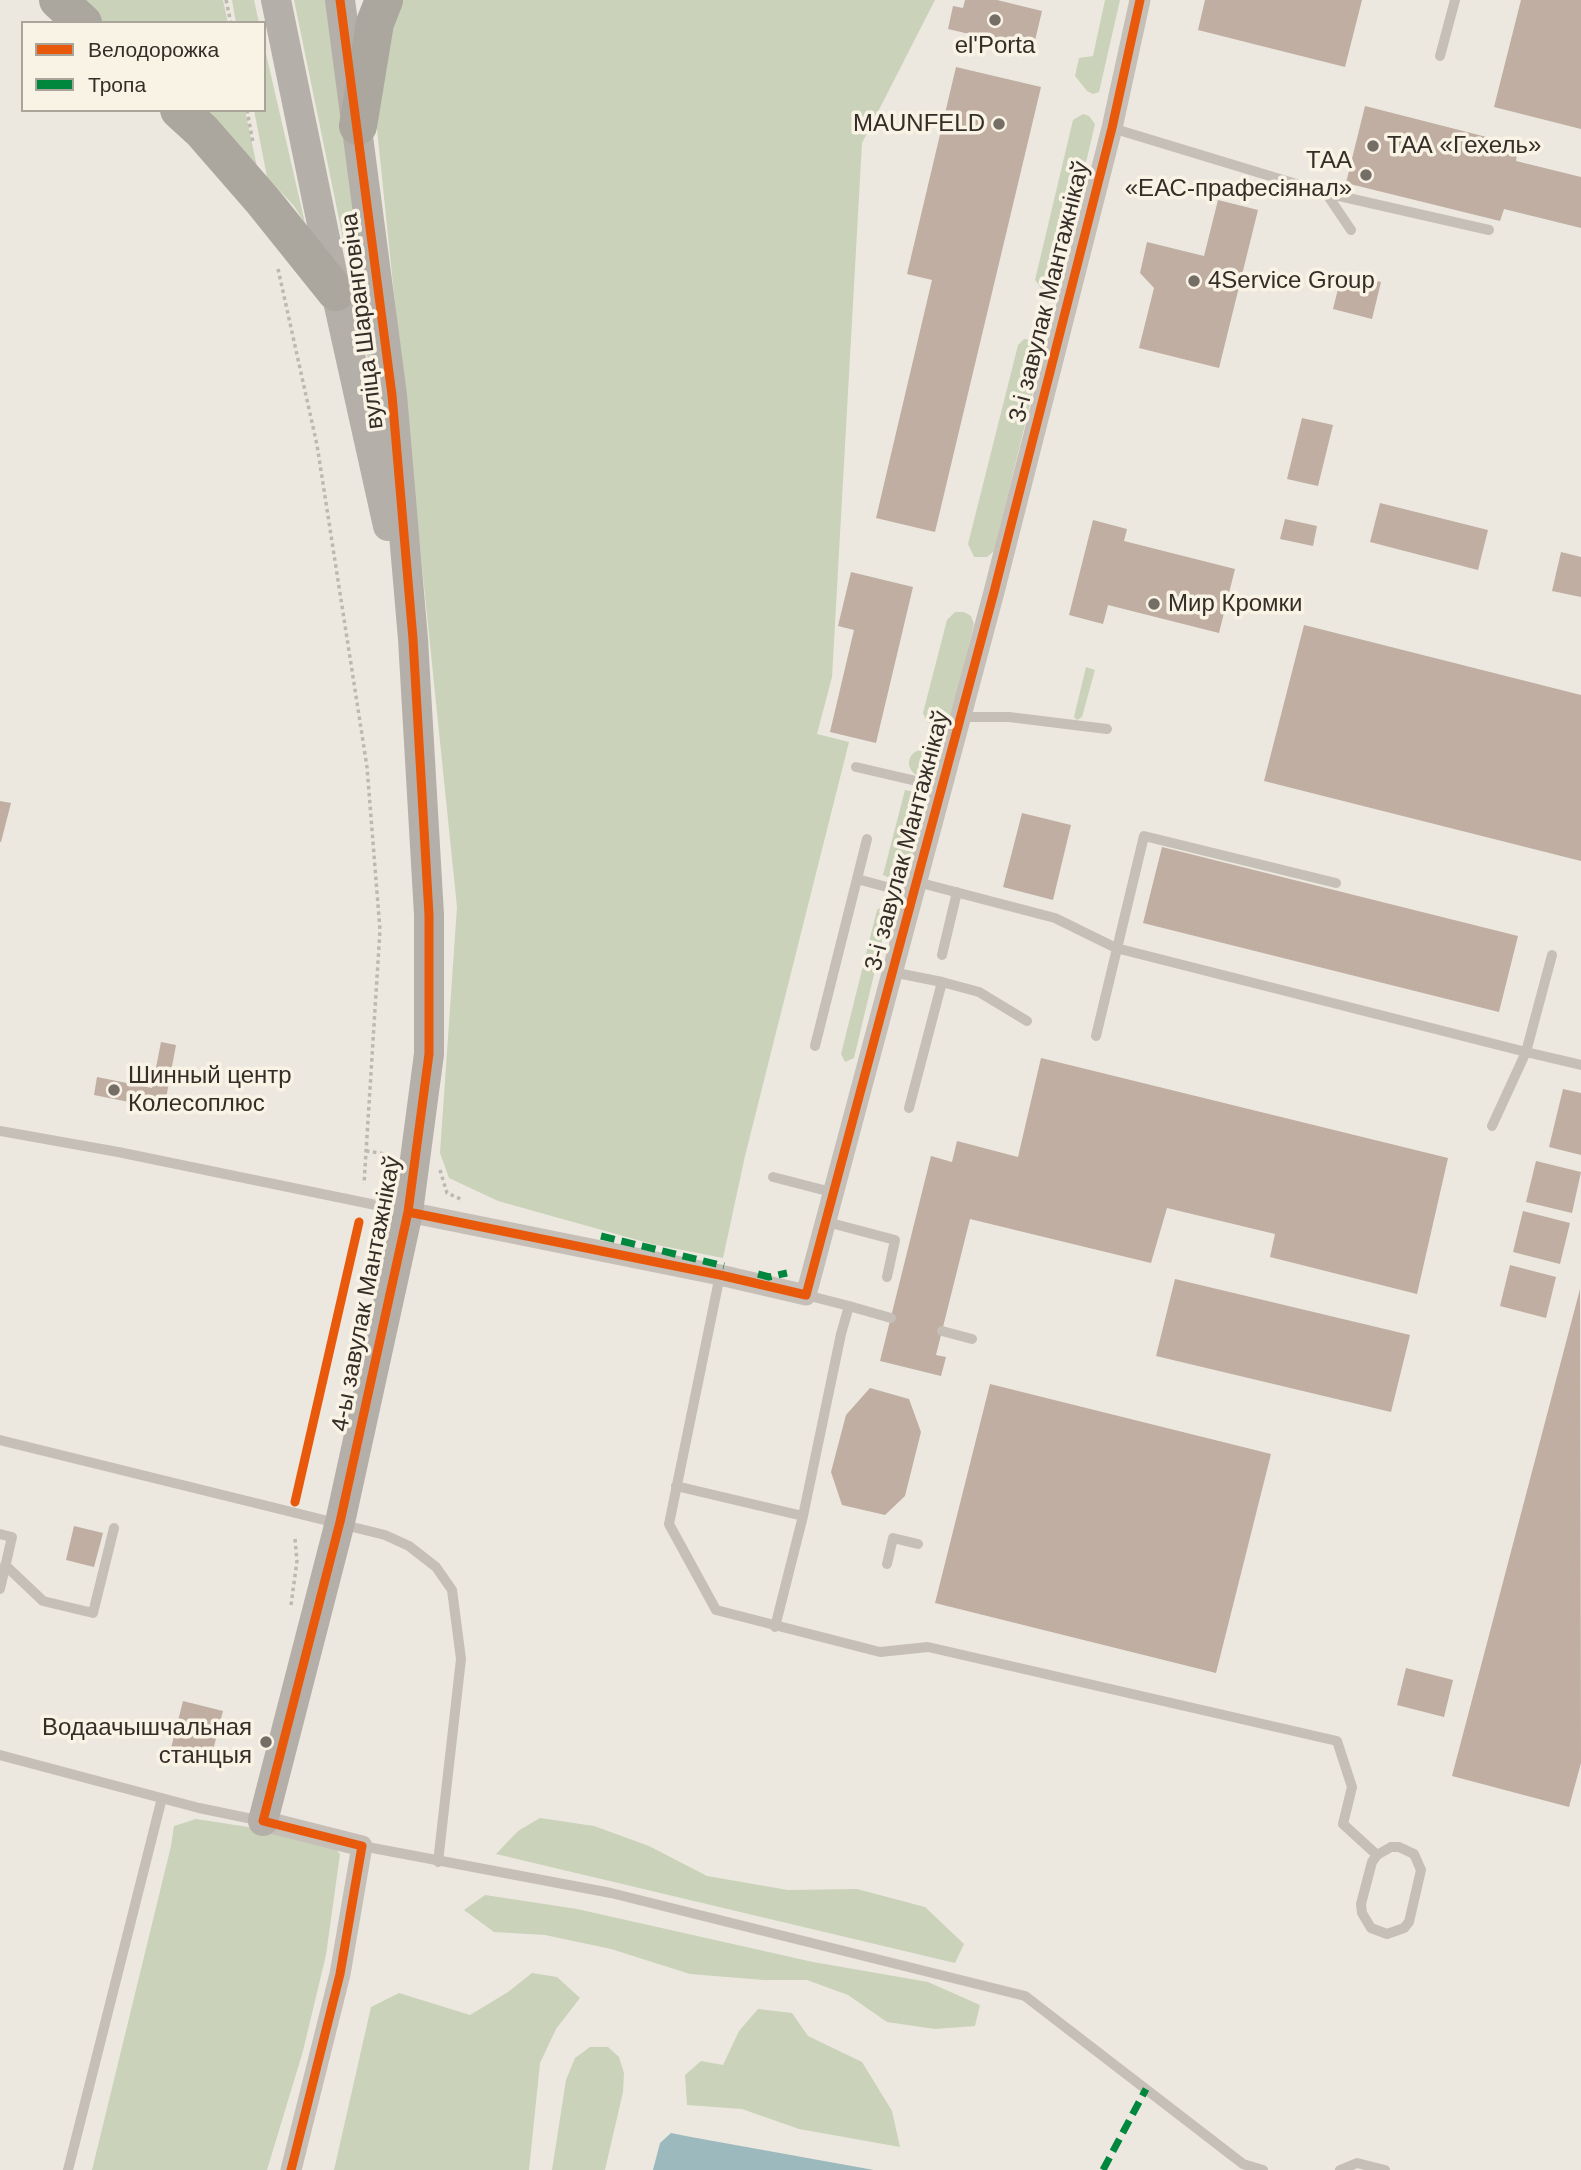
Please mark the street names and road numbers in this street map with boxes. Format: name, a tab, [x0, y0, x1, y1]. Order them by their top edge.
street label: 3-і завулак Мантажнікаў	[1004, 159, 1096, 425]
street label: вуліца Шаранговіча	[335, 211, 391, 431]
street label: 3-і завулак Мантажнікаў	[859, 708, 957, 974]
street label: 4-ы завулак Мантажнікаў	[326, 1154, 408, 1434]

